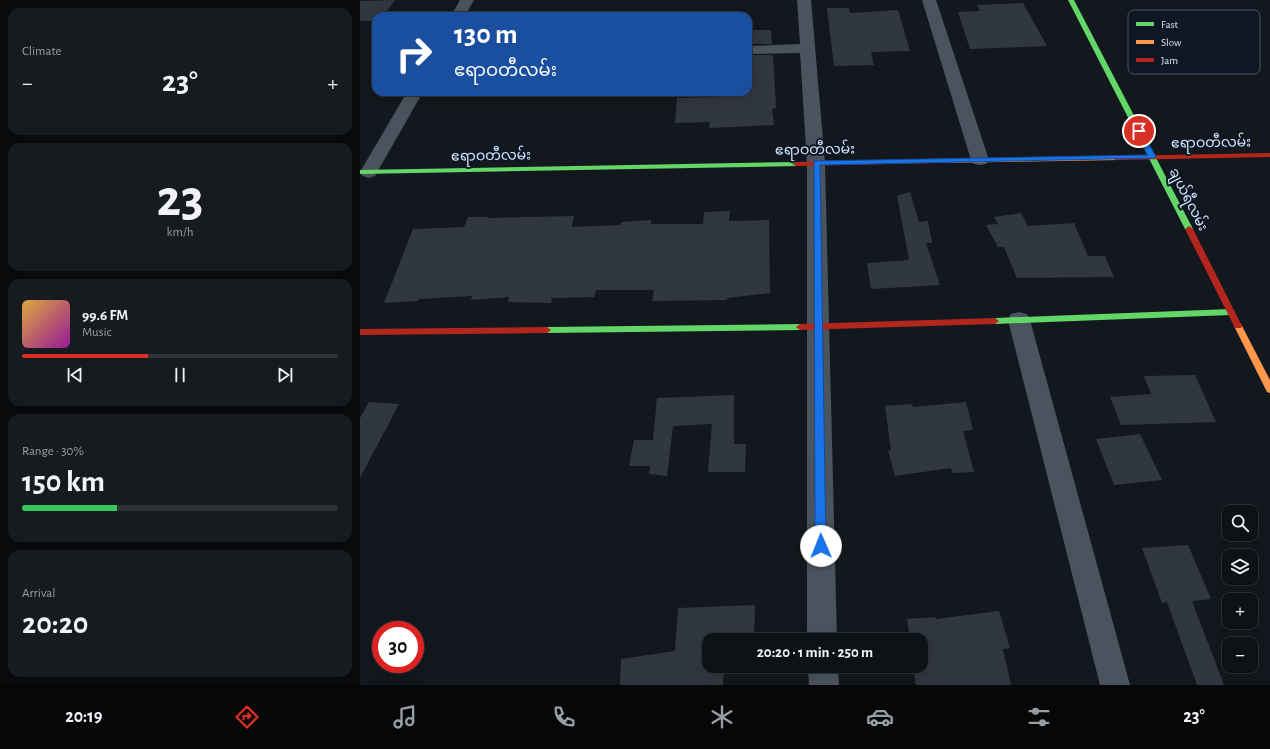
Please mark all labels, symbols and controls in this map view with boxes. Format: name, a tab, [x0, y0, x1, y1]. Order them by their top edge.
legend	[1128, 10, 1260, 74]
text: Fast	[1161, 19, 1179, 30]
text: 130 m	[454, 21, 518, 49]
icon: right	[388, 28, 440, 80]
text: Slow	[1161, 37, 1182, 48]
text: Climate	[22, 45, 61, 58]
text: Jam	[1161, 55, 1178, 66]
text: ဧရာဝတီလမ်း	[454, 62, 557, 80]
text: 23°	[162, 67, 198, 97]
text: −	[22, 72, 33, 94]
text: +	[327, 72, 338, 94]
pin	[1122, 114, 1156, 148]
icon: arrive	[1128, 120, 1150, 142]
street label: ဧရာဝတီလမ်း	[1171, 131, 1251, 155]
street label: ဧရာဝတီလမ်း	[775, 138, 855, 162]
street label: ဧရာဝတီလမ်း	[451, 144, 531, 168]
street label: ချယ်ရီလမ်း	[1163, 164, 1213, 235]
text: 23	[157, 173, 203, 225]
text: km/h	[167, 226, 193, 239]
text: 99.6 FM	[82, 308, 128, 323]
text: Music	[82, 326, 112, 339]
icon: previous	[64, 364, 86, 386]
icon: pause	[169, 364, 191, 386]
icon: next	[274, 364, 296, 386]
text: Range · 30%	[22, 445, 84, 458]
text: 150 km	[22, 467, 105, 497]
map controls	[1222, 505, 1258, 673]
button: search	[1222, 505, 1258, 541]
position arrow	[800, 525, 842, 567]
button: layers	[1222, 549, 1258, 585]
text: Arrival	[22, 587, 55, 600]
button: +	[1222, 593, 1258, 629]
text: 20:20	[22, 609, 88, 639]
speed limit sign: 30	[372, 621, 424, 673]
button: −	[1222, 637, 1258, 673]
text: 20:20 · 1 min · 250 m	[757, 645, 873, 660]
icon: directions	[233, 703, 261, 731]
icon: music	[391, 703, 419, 731]
icon: phone	[550, 703, 578, 731]
icon: climate	[708, 703, 736, 731]
icon: car	[866, 703, 894, 731]
icon: filters	[1025, 703, 1053, 731]
text: 20:19	[65, 708, 102, 726]
text: 23°	[1183, 708, 1205, 726]

